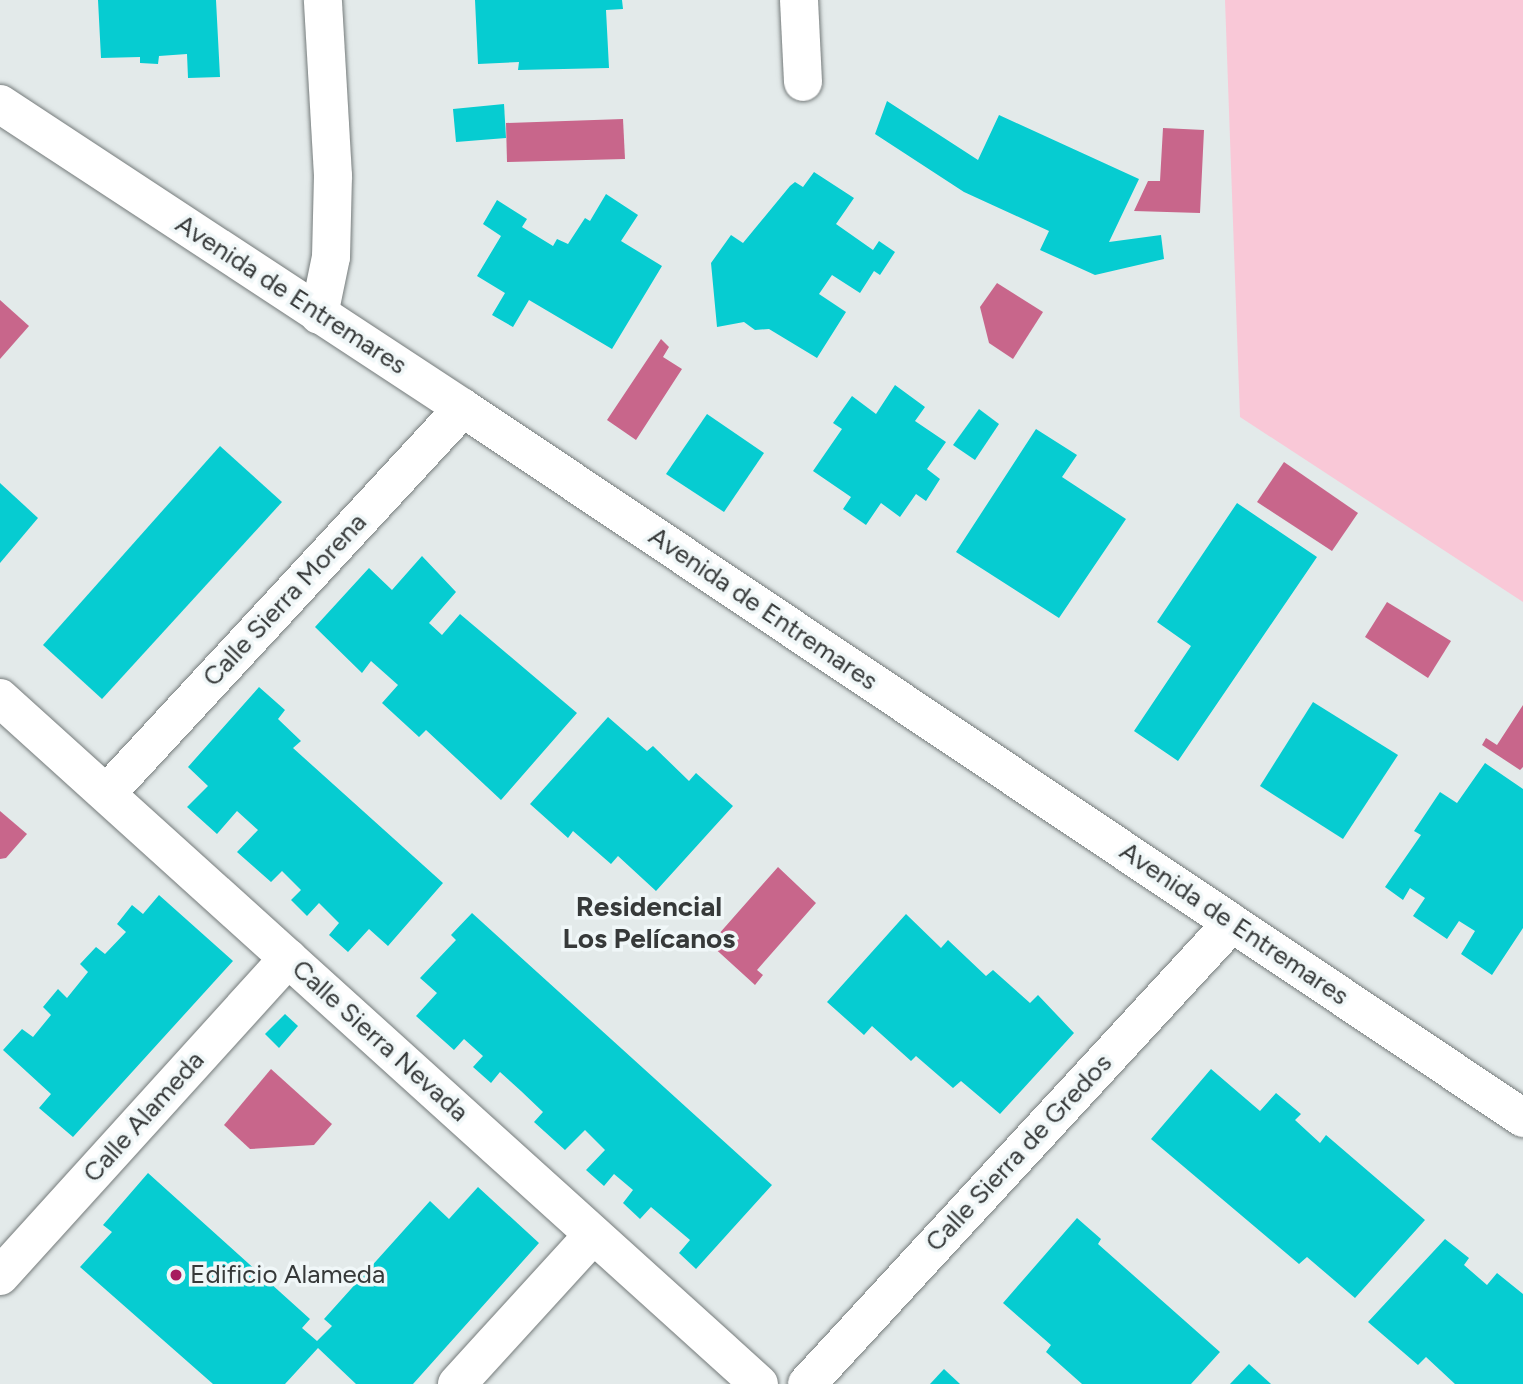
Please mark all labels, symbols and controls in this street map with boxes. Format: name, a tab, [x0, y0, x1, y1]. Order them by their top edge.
street label: Avenida de Entremares	[170, 209, 412, 381]
street label: Calle Sierra Morena	[197, 507, 373, 693]
street label: Avenida de Entremares	[643, 521, 883, 697]
street label: Avenida de Entremares	[1114, 836, 1354, 1012]
district label: Residencial Los Pelícanos	[563, 889, 735, 955]
street label: Calle Sierra Nevada	[285, 954, 475, 1128]
street label: Calle Alameda	[77, 1045, 211, 1189]
street label: Calle Sierra de Gredos	[919, 1048, 1119, 1258]
place label: Edificio Alameda	[190, 1259, 385, 1291]
marker: Edificio Alameda	[168, 1267, 184, 1283]

